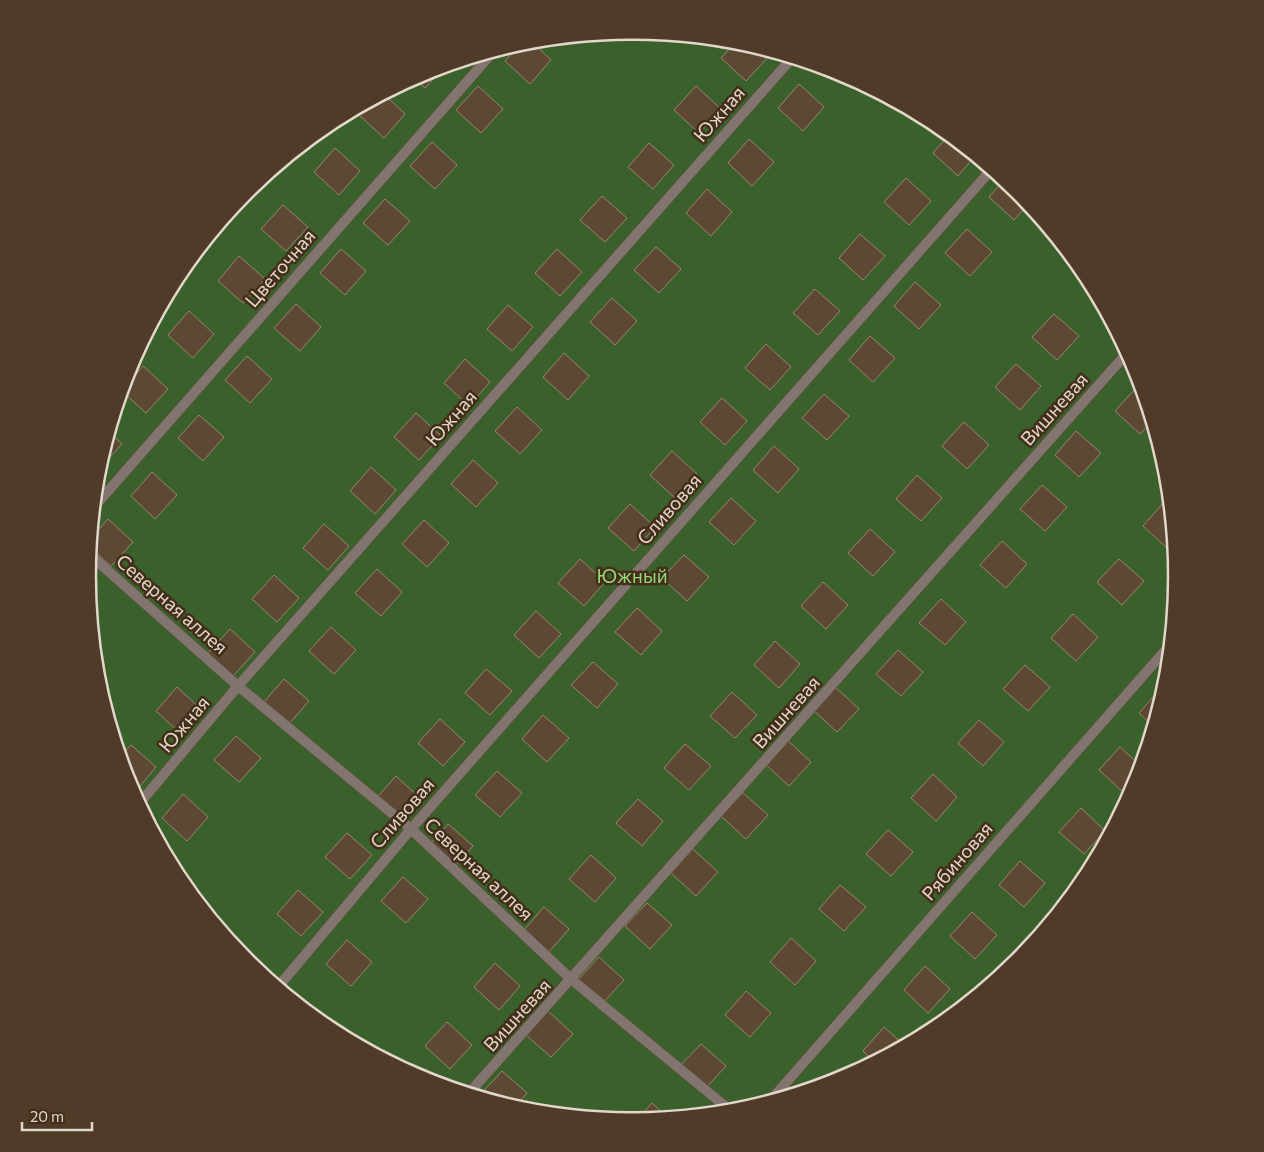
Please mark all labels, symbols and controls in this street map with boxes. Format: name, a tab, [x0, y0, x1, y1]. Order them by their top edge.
street label: Южная	[688, 81, 749, 146]
street label: Цветочная	[240, 224, 320, 311]
street label: Вишневая	[1015, 368, 1092, 450]
street label: Южная	[420, 385, 481, 450]
street label: Сливовая	[632, 469, 706, 549]
street label: Северная аллея	[112, 549, 233, 658]
park label: Южный	[596, 564, 668, 587]
street label: Вишневая	[747, 671, 824, 753]
street label: Южная	[153, 691, 214, 756]
street label: Сливовая	[365, 773, 439, 853]
street label: Северная аллея	[420, 812, 539, 925]
street label: Рябиновая	[916, 817, 997, 905]
street label: Вишневая	[478, 974, 555, 1056]
scale bar	[22, 1100, 92, 1132]
text: 20 m	[30, 1107, 64, 1125]

